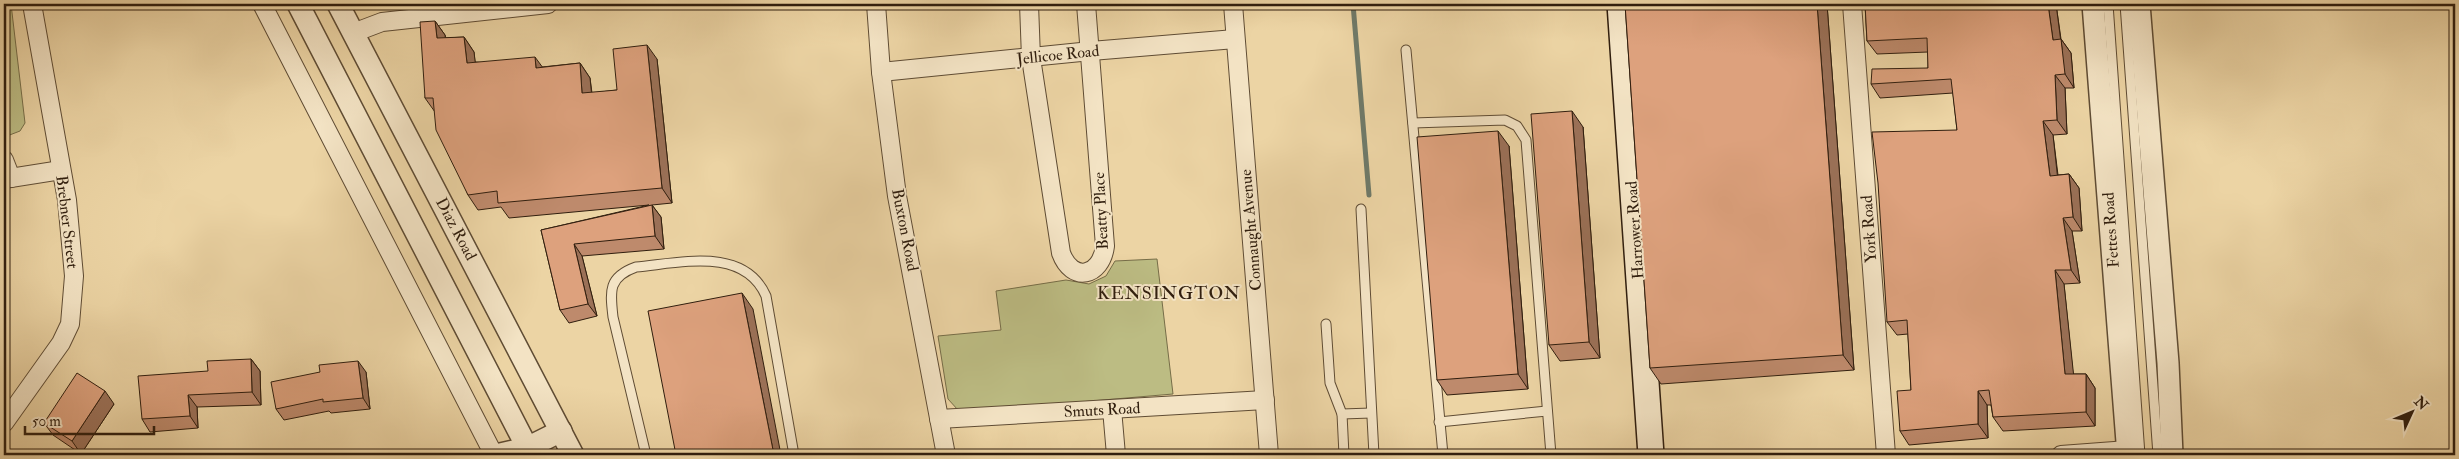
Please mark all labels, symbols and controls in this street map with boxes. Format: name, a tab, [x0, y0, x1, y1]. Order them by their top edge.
street label: Jellicoe Road	[1015, 41, 1100, 70]
street label: Connaught Avenue	[1236, 168, 1266, 292]
street label: Beatty Place	[1089, 171, 1113, 250]
street label: Brebner Street	[51, 174, 83, 270]
street label: Harrower Road	[1622, 180, 1648, 280]
street label: Buxton Road	[887, 187, 923, 273]
street label: Fettes Road	[2098, 191, 2124, 268]
street label: Diaz Road	[431, 194, 481, 264]
street label: York Road	[1857, 195, 1881, 263]
district label: KENSINGTON	[1097, 282, 1241, 305]
north arrow	[2386, 386, 2436, 436]
text: N	[2410, 392, 2432, 414]
street label: Smuts Road	[1063, 398, 1141, 422]
scale bar	[25, 404, 154, 436]
text: 50 m	[32, 412, 61, 431]

